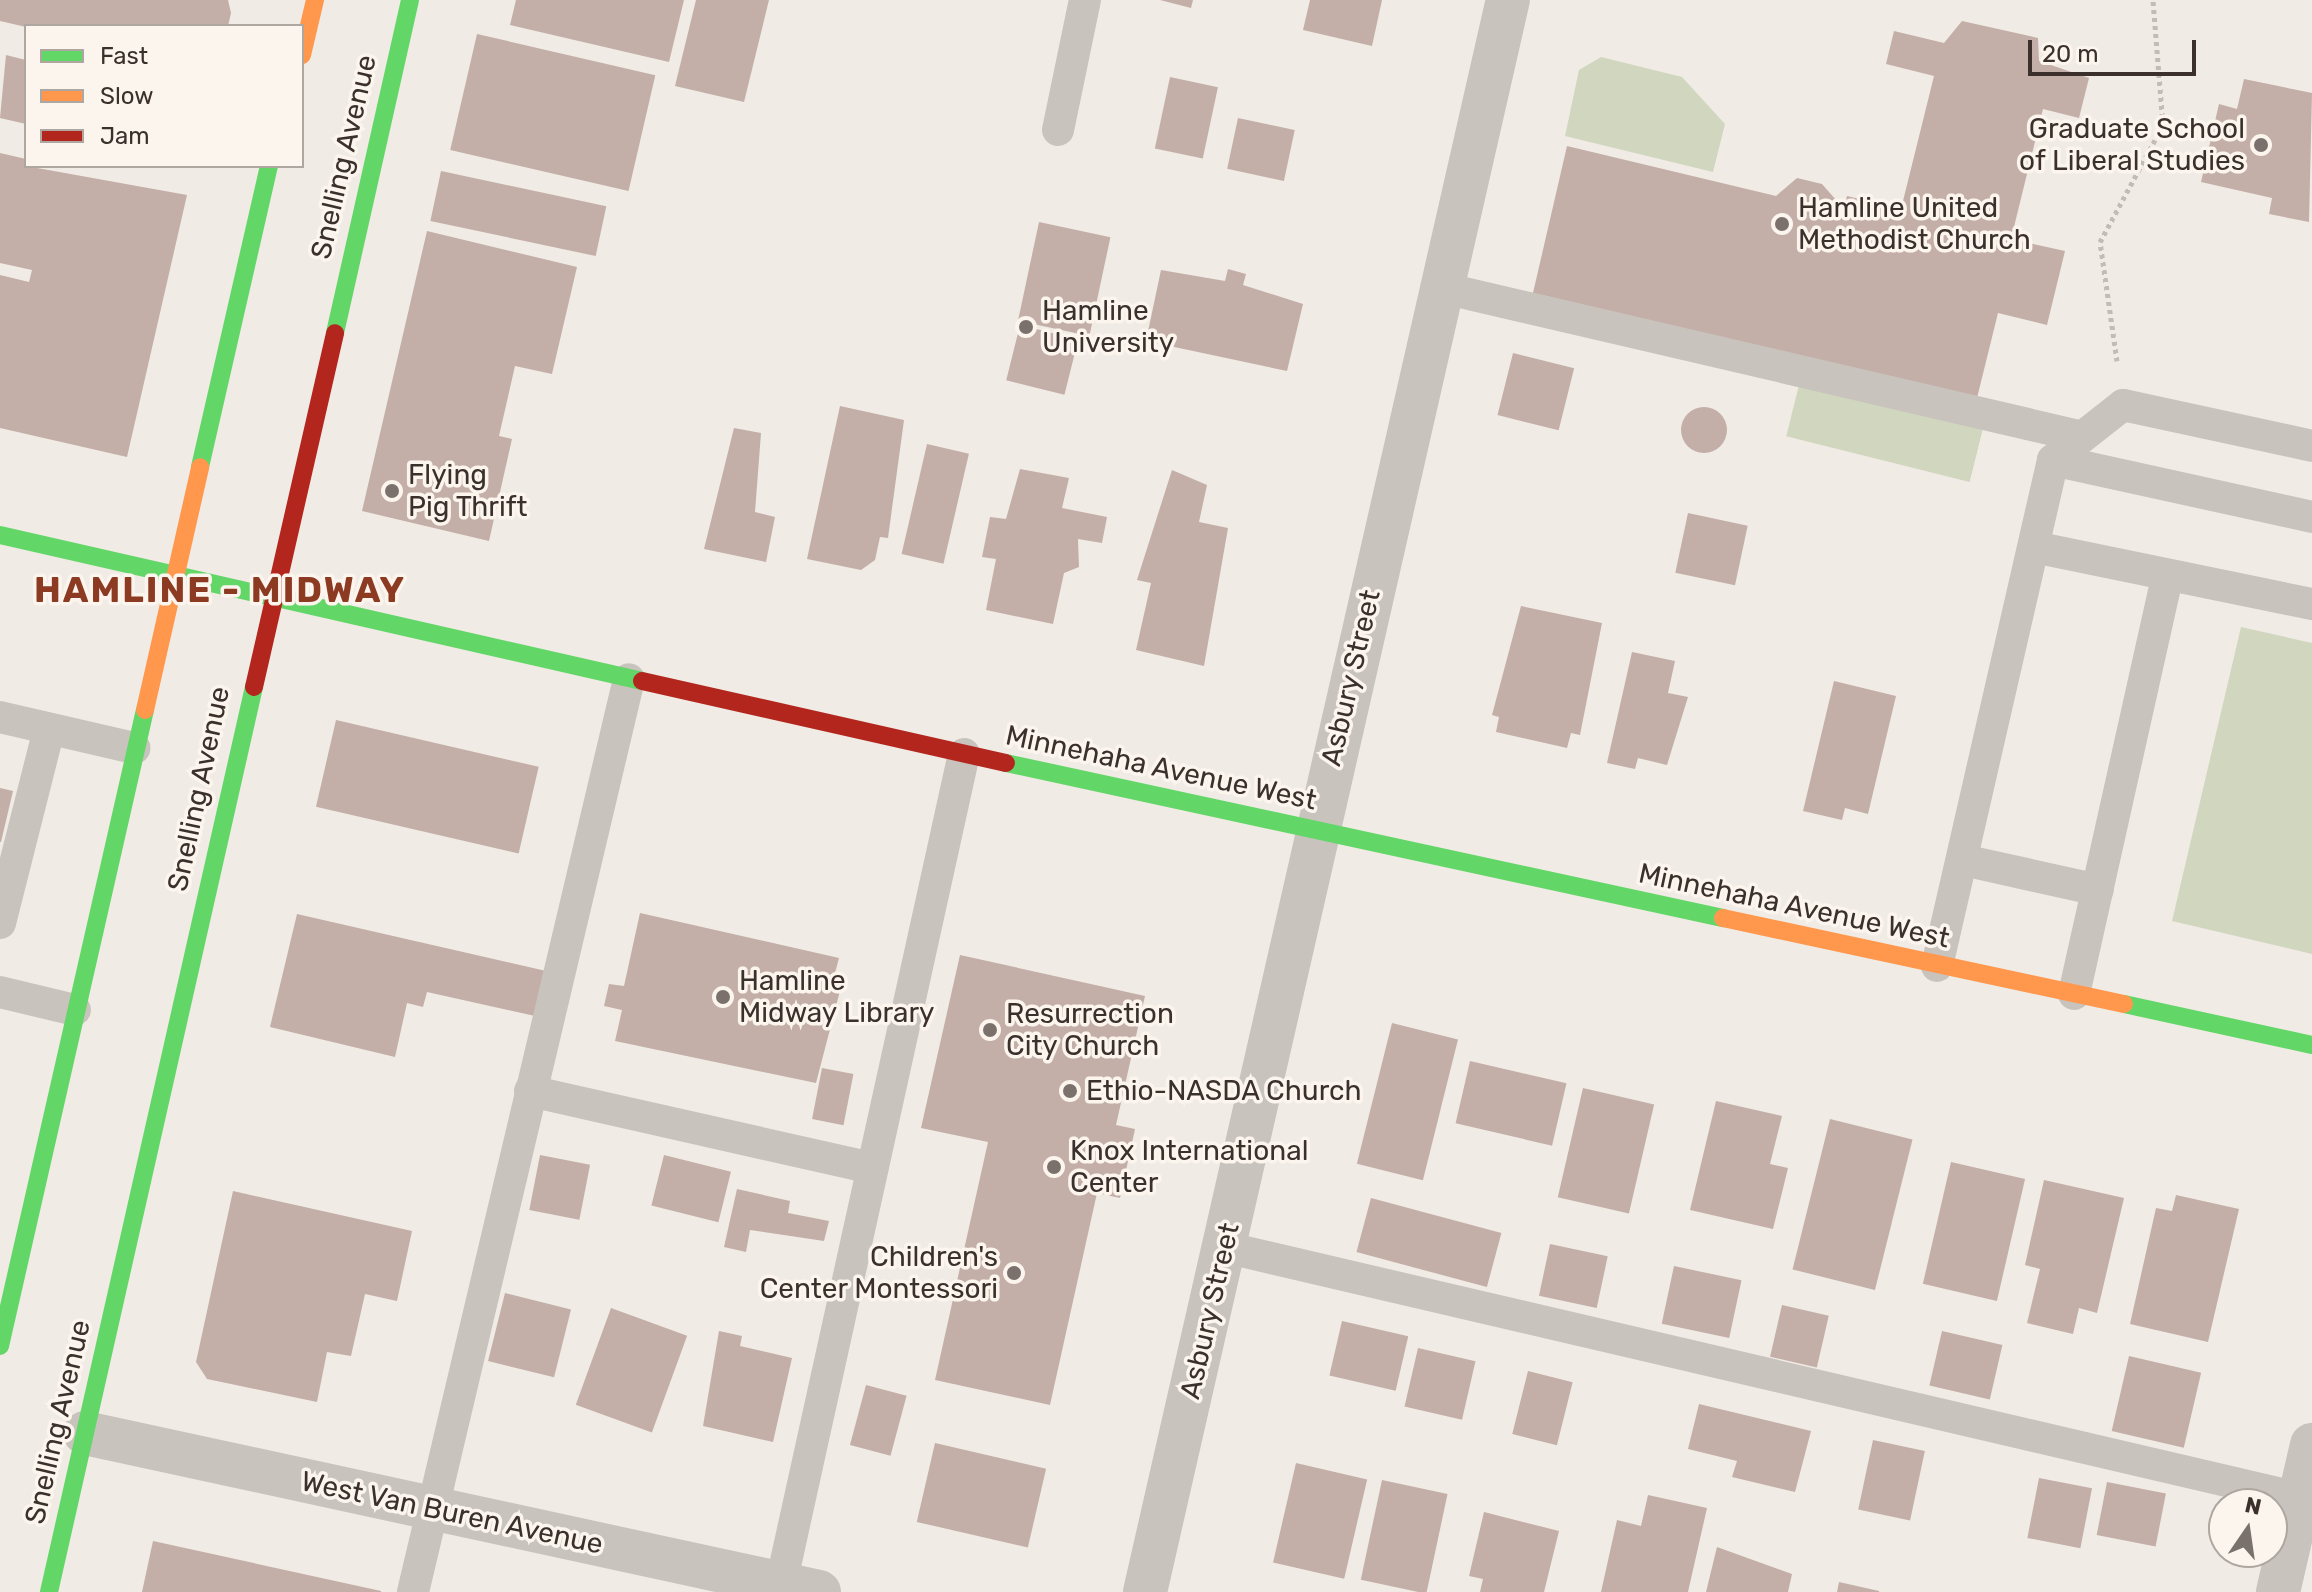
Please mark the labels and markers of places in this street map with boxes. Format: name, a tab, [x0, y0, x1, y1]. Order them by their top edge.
place label: Graduate School of Liberal Studies	[2018, 112, 2245, 178]
marker: Graduate School of Liberal Studies	[2252, 136, 2270, 154]
place label: Hamline United Methodist Church	[1798, 191, 2031, 257]
marker: Hamline United Methodist Church	[1773, 215, 1791, 233]
place label: Hamline University	[1042, 294, 1174, 360]
marker: Hamline University	[1017, 318, 1035, 336]
place label: Flying Pig Thrift	[408, 458, 528, 524]
marker: Flying Pig Thrift	[383, 482, 401, 500]
place label: Hamline Midway Library	[739, 964, 935, 1030]
marker: Hamline Midway Library	[714, 988, 732, 1006]
place label: Resurrection City Church	[1006, 997, 1174, 1063]
marker: Resurrection City Church	[981, 1021, 999, 1039]
place label: Ethio-NASDA Church	[1086, 1074, 1362, 1108]
marker: Ethio-NASDA Church	[1061, 1082, 1079, 1100]
place label: Knox International Center	[1070, 1134, 1308, 1200]
marker: Knox International Center	[1045, 1158, 1063, 1176]
place label: Children's Center Montessori	[759, 1240, 998, 1306]
marker: Children's Center Montessori	[1005, 1264, 1023, 1282]

